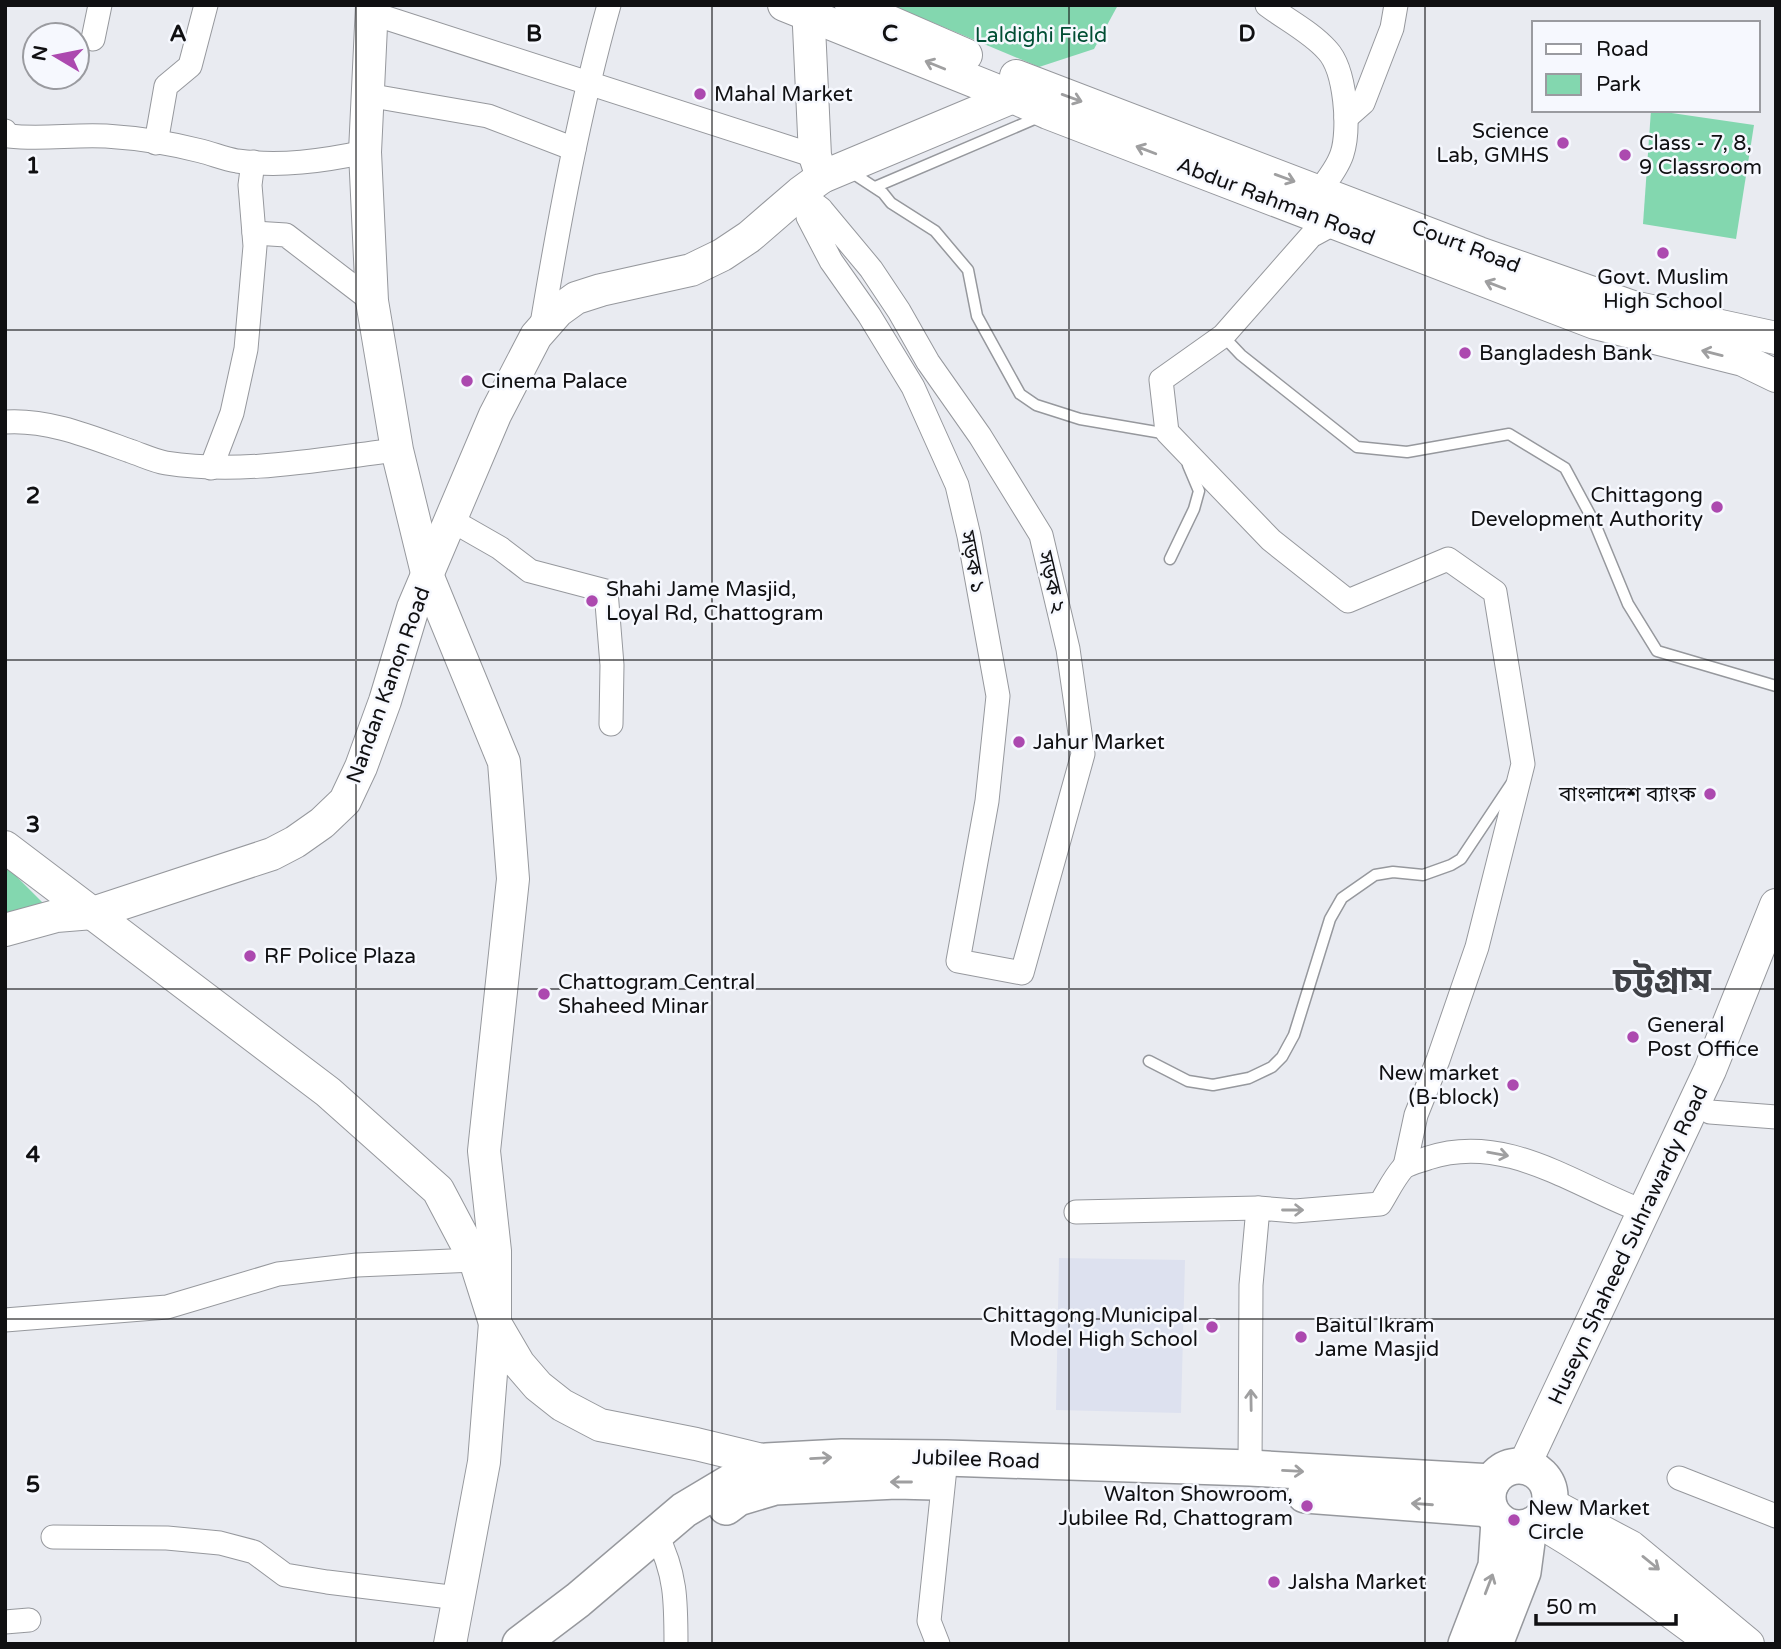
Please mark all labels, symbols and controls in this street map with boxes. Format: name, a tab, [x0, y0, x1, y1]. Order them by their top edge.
text: A	[169, 20, 187, 48]
text: B	[526, 20, 542, 48]
text: C	[882, 20, 898, 48]
text: D	[1238, 20, 1256, 48]
north arrow	[21, 21, 91, 91]
legend	[1532, 21, 1760, 112]
park label: Laldighi Field	[975, 23, 1107, 48]
text: Road	[1596, 37, 1649, 62]
text: N	[28, 44, 52, 63]
one-way arrow	[924, 58, 946, 71]
text: Park	[1596, 72, 1641, 97]
place label: Mahal Market	[714, 82, 853, 107]
marker: Mahal Market	[692, 86, 708, 102]
one-way arrow	[1061, 93, 1083, 105]
place label: Science Lab, GMHS	[1436, 119, 1549, 168]
place label: Class - 7, 8, 9 Classroom	[1639, 131, 1762, 180]
marker: Science Lab, GMHS	[1555, 135, 1571, 151]
one-way arrow	[1135, 143, 1157, 156]
marker: Class - 7, 8, 9 Classroom	[1617, 147, 1633, 163]
text: 1	[26, 152, 40, 180]
street label: Abdur Rahman Road	[1173, 152, 1378, 251]
one-way arrow	[1274, 173, 1296, 185]
street label: Court Road	[1408, 214, 1524, 279]
marker: Govt. Muslim High School	[1655, 245, 1671, 261]
place label: Govt. Muslim High School	[1597, 265, 1729, 314]
one-way arrow	[1485, 277, 1507, 290]
place label: Bangladesh Bank	[1479, 341, 1652, 366]
marker: Bangladesh Bank	[1457, 345, 1473, 361]
one-way arrow	[1701, 346, 1724, 359]
place label: Cinema Palace	[481, 369, 628, 394]
marker: Cinema Palace	[459, 373, 475, 389]
text: 2	[26, 482, 40, 510]
place label: Chittagong Development Authority	[1470, 483, 1703, 532]
marker: Chittagong Development Authority	[1709, 499, 1725, 515]
street label: সড়ক ১	[954, 528, 991, 595]
street label: সড়ক ২	[1032, 548, 1071, 616]
place label: Shahi Jame Masjid, Loyal Rd, Chattogram	[606, 577, 823, 626]
street label: Nandan Kanon Road	[341, 584, 436, 787]
marker: Shahi Jame Masjid, Loyal Rd, Chattogram	[584, 593, 600, 609]
place label: Jahur Market	[1033, 730, 1165, 755]
marker: Jahur Market	[1011, 734, 1027, 750]
place label: বাংলাদেশ ব্যাংক	[1558, 782, 1697, 807]
marker: বাংলাদেশ ব্যাংক	[1702, 786, 1718, 802]
text: 3	[26, 811, 40, 839]
place label: RF Police Plaza	[264, 944, 416, 969]
marker: RF Police Plaza	[242, 948, 258, 964]
district label: চট্টগ্রাম	[1612, 960, 1712, 1002]
place label: Chattogram Central Shaheed Minar	[558, 970, 755, 1019]
marker: Chattogram Central Shaheed Minar	[536, 986, 552, 1002]
place label: General Post Office	[1647, 1013, 1759, 1062]
marker: General Post Office	[1625, 1029, 1641, 1045]
place label: New market (B-block)	[1378, 1061, 1499, 1110]
marker: New market (B-block)	[1505, 1077, 1521, 1093]
street label: Huseyn Shaheed Suhrawardy Road	[1543, 1082, 1714, 1409]
text: 4	[26, 1141, 41, 1169]
one-way arrow	[1486, 1148, 1509, 1161]
one-way arrow	[1282, 1203, 1305, 1217]
place label: Chittagong Municipal Model High School	[982, 1303, 1198, 1352]
place label: Baitul Ikram Jame Masjid	[1315, 1313, 1439, 1362]
marker: Chittagong Municipal Model High School	[1204, 1319, 1220, 1335]
marker: Baitul Ikram Jame Masjid	[1293, 1329, 1309, 1345]
one-way arrow	[1244, 1389, 1258, 1412]
street label: Jubilee Road	[911, 1445, 1041, 1474]
one-way arrow	[809, 1451, 832, 1464]
one-way arrow	[1281, 1465, 1304, 1478]
text: 5	[26, 1471, 40, 1499]
one-way arrow	[890, 1475, 913, 1489]
place label: Walton Showroom, Jubilee Rd, Chattogram	[1058, 1482, 1293, 1531]
place label: New Market Circle	[1528, 1496, 1650, 1545]
one-way arrow	[1411, 1497, 1434, 1510]
marker: Walton Showroom, Jubilee Rd, Chattogram	[1299, 1498, 1315, 1514]
marker: New Market Circle	[1506, 1512, 1522, 1528]
one-way arrow	[1641, 1556, 1659, 1571]
place label: Jalsha Market	[1288, 1570, 1426, 1595]
marker: Jalsha Market	[1266, 1574, 1282, 1590]
one-way arrow	[1483, 1574, 1496, 1595]
scale bar	[1536, 1582, 1676, 1626]
text: 50 m	[1546, 1595, 1597, 1620]

